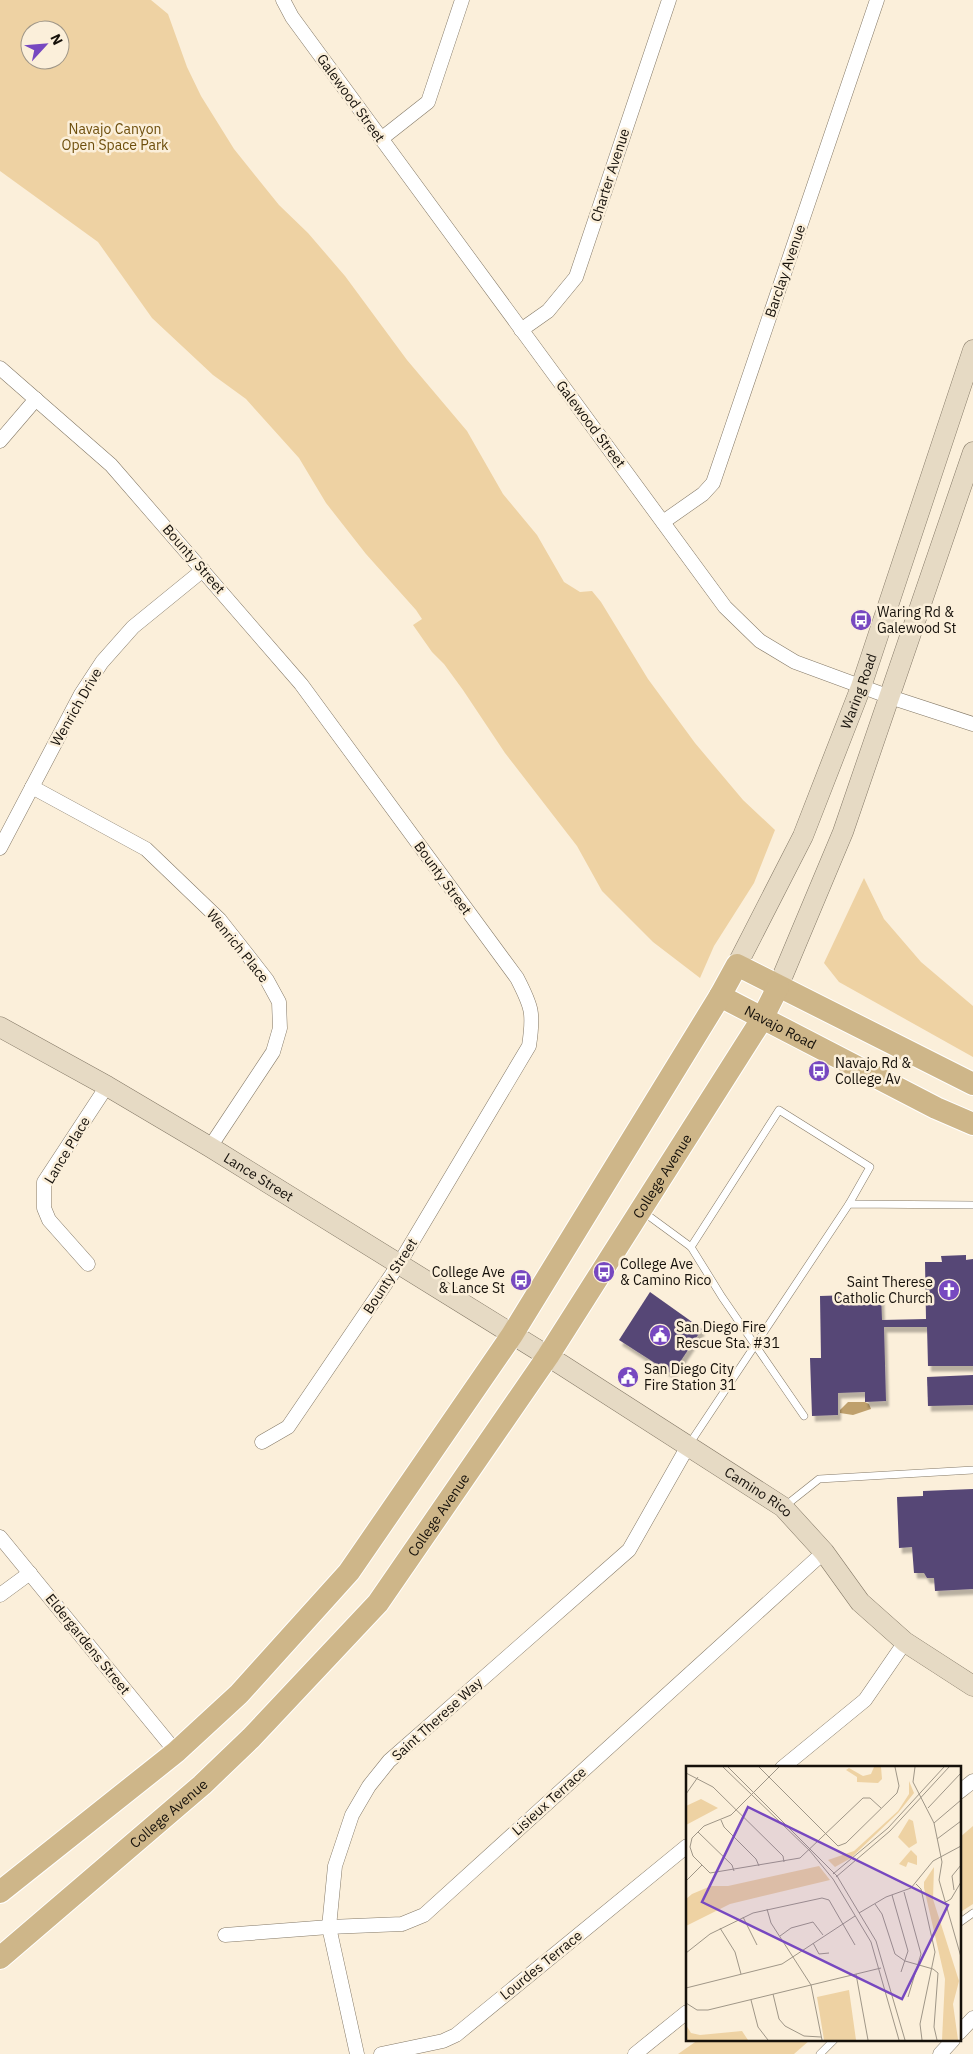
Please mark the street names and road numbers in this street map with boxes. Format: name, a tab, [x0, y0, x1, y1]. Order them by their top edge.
street label: Galewood Street	[313, 50, 389, 146]
street label: Charter Avenue	[586, 126, 634, 224]
street label: Barclay Avenue	[761, 222, 809, 320]
street label: Galewood Street	[552, 377, 630, 471]
street label: Bounty Street	[159, 520, 229, 598]
street label: Waring Road	[836, 651, 881, 732]
street label: Wenrich Drive	[46, 664, 106, 749]
street label: Bounty Street	[410, 838, 476, 918]
street label: Wenrich Place	[203, 906, 273, 987]
street label: Navajo Road	[741, 1001, 819, 1053]
street label: Lance Place	[40, 1113, 94, 1187]
street label: College Avenue	[629, 1130, 696, 1222]
street label: Lance Street	[220, 1149, 297, 1206]
street label: Bounty Street	[359, 1235, 421, 1317]
street label: Camino Rico	[721, 1463, 797, 1521]
street label: College Avenue	[404, 1470, 474, 1560]
street label: Eldergardens Street	[42, 1590, 134, 1698]
street label: Saint Therese Way	[388, 1673, 486, 1765]
street label: Lisieux Terrace	[508, 1763, 590, 1839]
street label: College Avenue	[126, 1775, 212, 1852]
street label: Lourdes Terrace	[496, 1926, 586, 2004]

